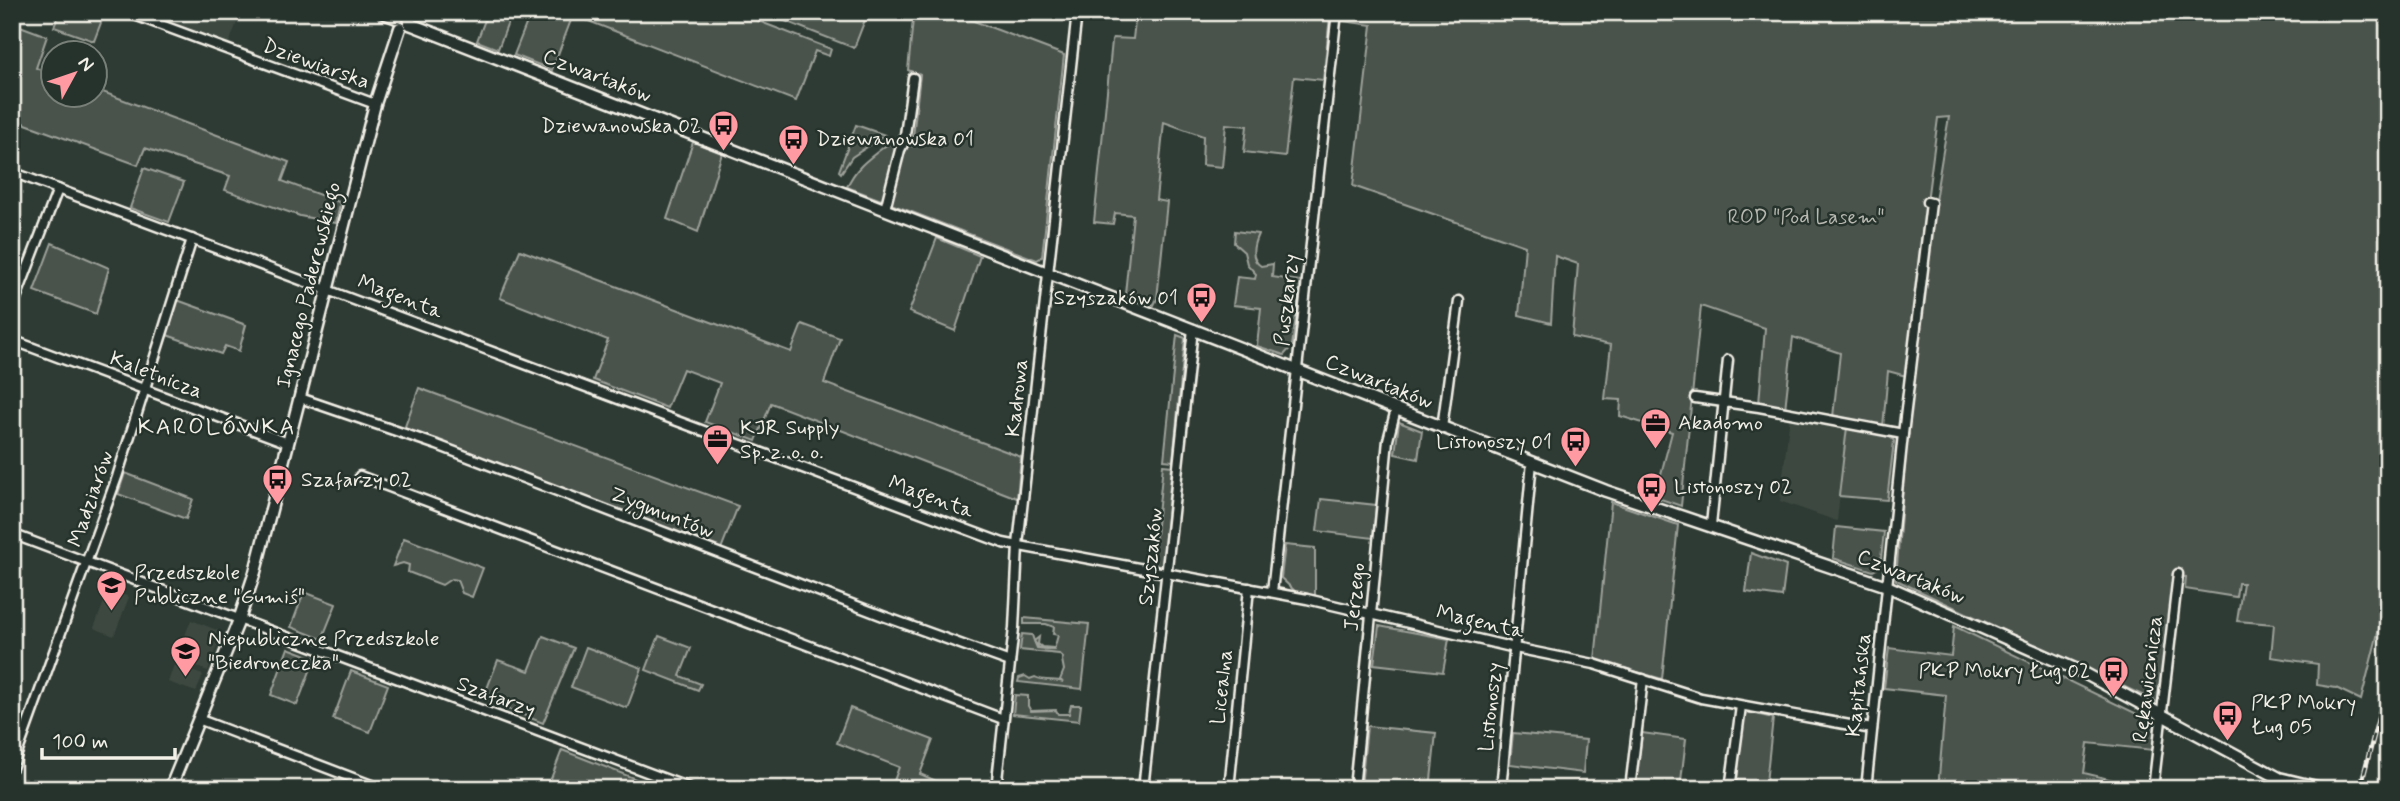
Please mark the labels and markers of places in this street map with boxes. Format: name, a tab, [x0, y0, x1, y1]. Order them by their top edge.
bus stop icon: Dziewanowska 02	[707, 109, 741, 153]
place label: Dziewanowska 02	[541, 112, 701, 140]
bus stop icon: Dziewanowska 01	[776, 122, 810, 166]
place label: Dziewanowska 01	[816, 125, 974, 153]
bus stop icon: Szyszaków 01	[1184, 281, 1218, 325]
place label: Szyszaków 01	[1054, 284, 1178, 312]
office icon: Akadomo	[1638, 406, 1672, 450]
place label: Akadomo	[1678, 409, 1763, 437]
place label: KJR Supply Sp. z. o. o.	[740, 414, 840, 466]
office icon: KJR Supply Sp. z. o. o.	[700, 423, 734, 467]
bus stop icon: Listonoszy 01	[1558, 425, 1592, 469]
place label: Listonoszy 01	[1436, 428, 1552, 456]
bus stop icon: Szafarzy 02	[261, 463, 295, 507]
place label: Szafarzy 02	[301, 466, 412, 494]
bus stop icon: Listonoszy 02	[1634, 470, 1668, 514]
place label: Listonoszy 02	[1674, 473, 1792, 501]
place label: Przedszkole Publiczne "Gumiś"	[134, 559, 305, 611]
school or university icon: Przedszkole Publiczne "Gumiś"	[94, 568, 128, 612]
place label: Niepubliczne Przedszkole "Biedroneczka"	[208, 625, 439, 677]
school or university icon: Niepubliczne Przedszkole "Biedroneczka"	[168, 634, 202, 678]
bus stop icon: PKP Mokry Ług 02	[2096, 654, 2130, 698]
place label: PKP Mokry Ług 02	[1918, 657, 2090, 685]
place label: PKP Mokry Ług 05	[2251, 689, 2356, 741]
bus stop icon: PKP Mokry Ług 05	[2211, 698, 2245, 742]

